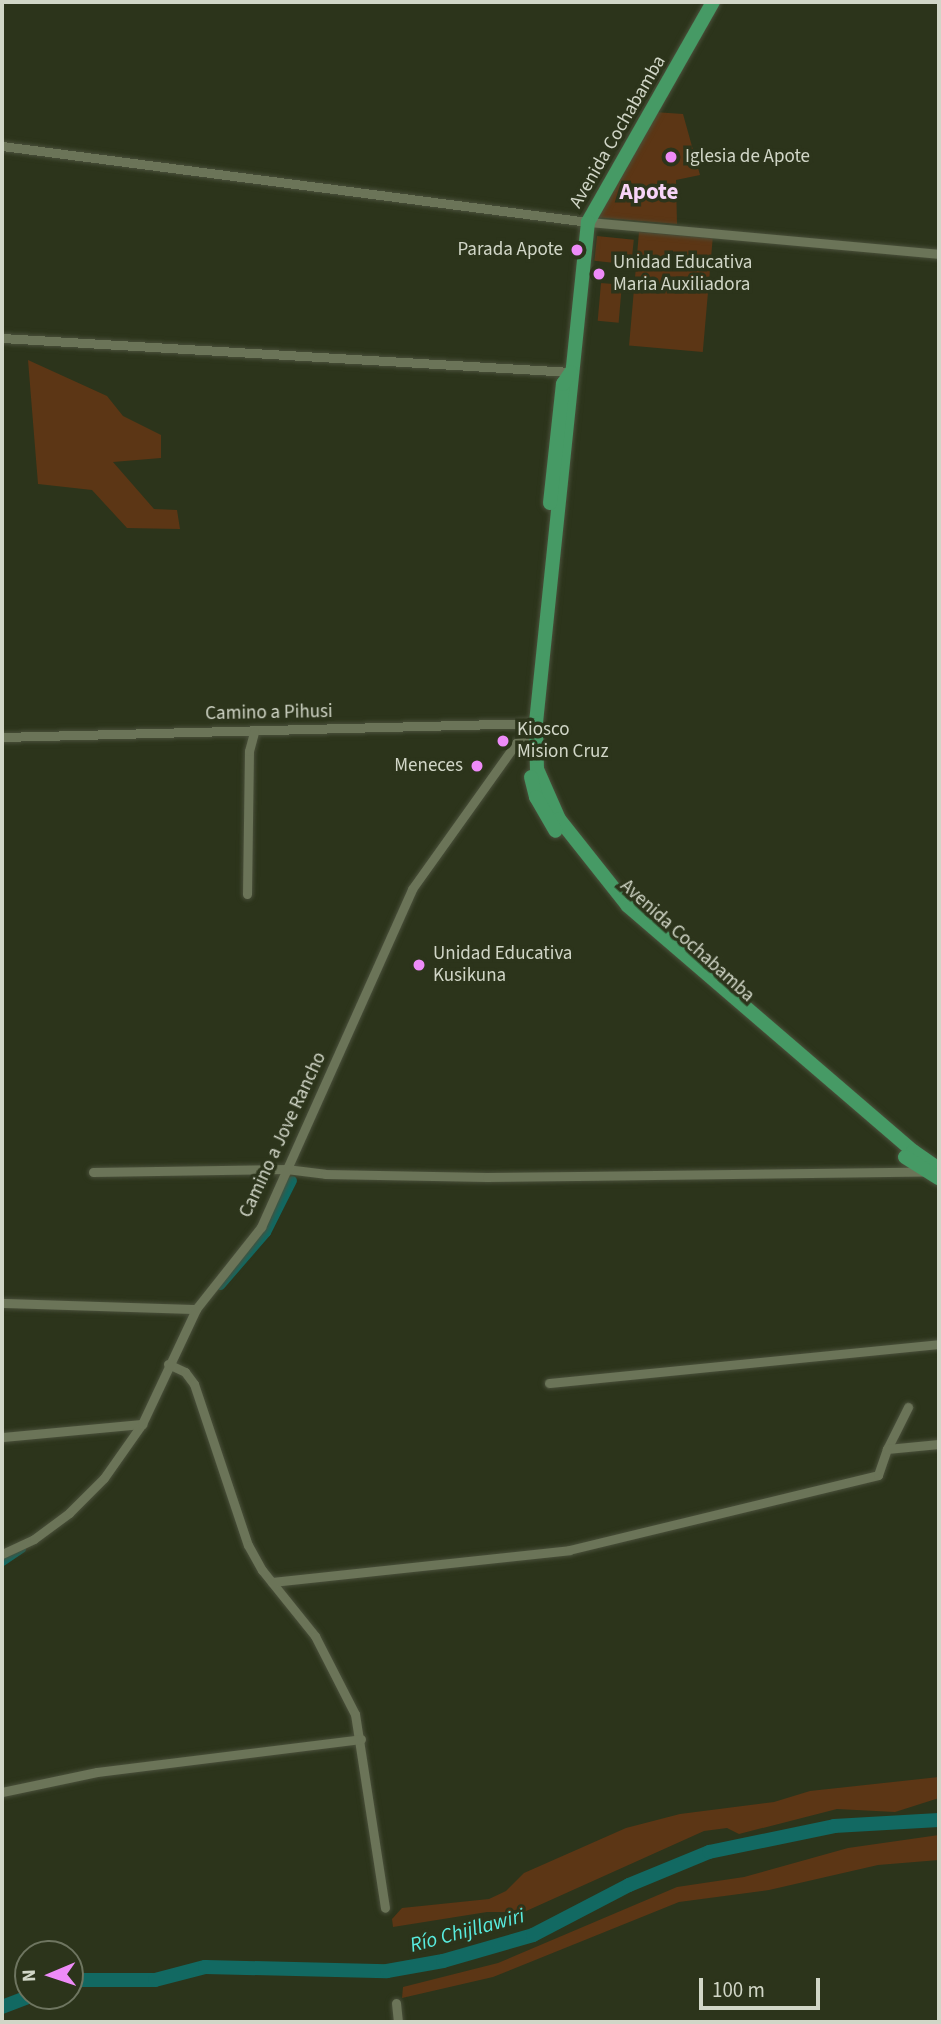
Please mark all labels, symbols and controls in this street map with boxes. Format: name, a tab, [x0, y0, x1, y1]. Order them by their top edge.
street label: Avenida Cochabamba	[565, 52, 671, 212]
place label: Iglesia de Apote	[685, 146, 810, 168]
marker: Iglesia de Apote	[663, 149, 679, 165]
district label: Apote	[620, 178, 678, 206]
place label: Parada Apote	[457, 239, 563, 261]
marker: Parada Apote	[569, 242, 585, 258]
place label: Unidad Educativa Maria Auxiliadora	[613, 252, 752, 296]
marker: Unidad Educativa Maria Auxiliadora	[591, 266, 607, 282]
street label: Camino a Pihusi	[205, 700, 333, 726]
place label: Kiosco Mision Cruz	[517, 719, 608, 763]
marker: Kiosco Mision Cruz	[495, 733, 511, 749]
place label: Meneces	[394, 755, 463, 777]
marker: Meneces	[469, 758, 485, 774]
street label: Avenida Cochabamba	[615, 875, 759, 1007]
place label: Unidad Educativa Kusikuna	[433, 943, 572, 987]
marker: Unidad Educativa Kusikuna	[411, 957, 427, 973]
street label: Camino a Jove Rancho	[235, 1049, 331, 1221]
water label: Río Chijllawiri	[407, 1903, 527, 1957]
north arrow	[14, 1940, 84, 2010]
scale bar	[703, 1965, 824, 2009]
text: N	[16, 1969, 43, 1982]
text: 100 m	[712, 1975, 765, 2005]

